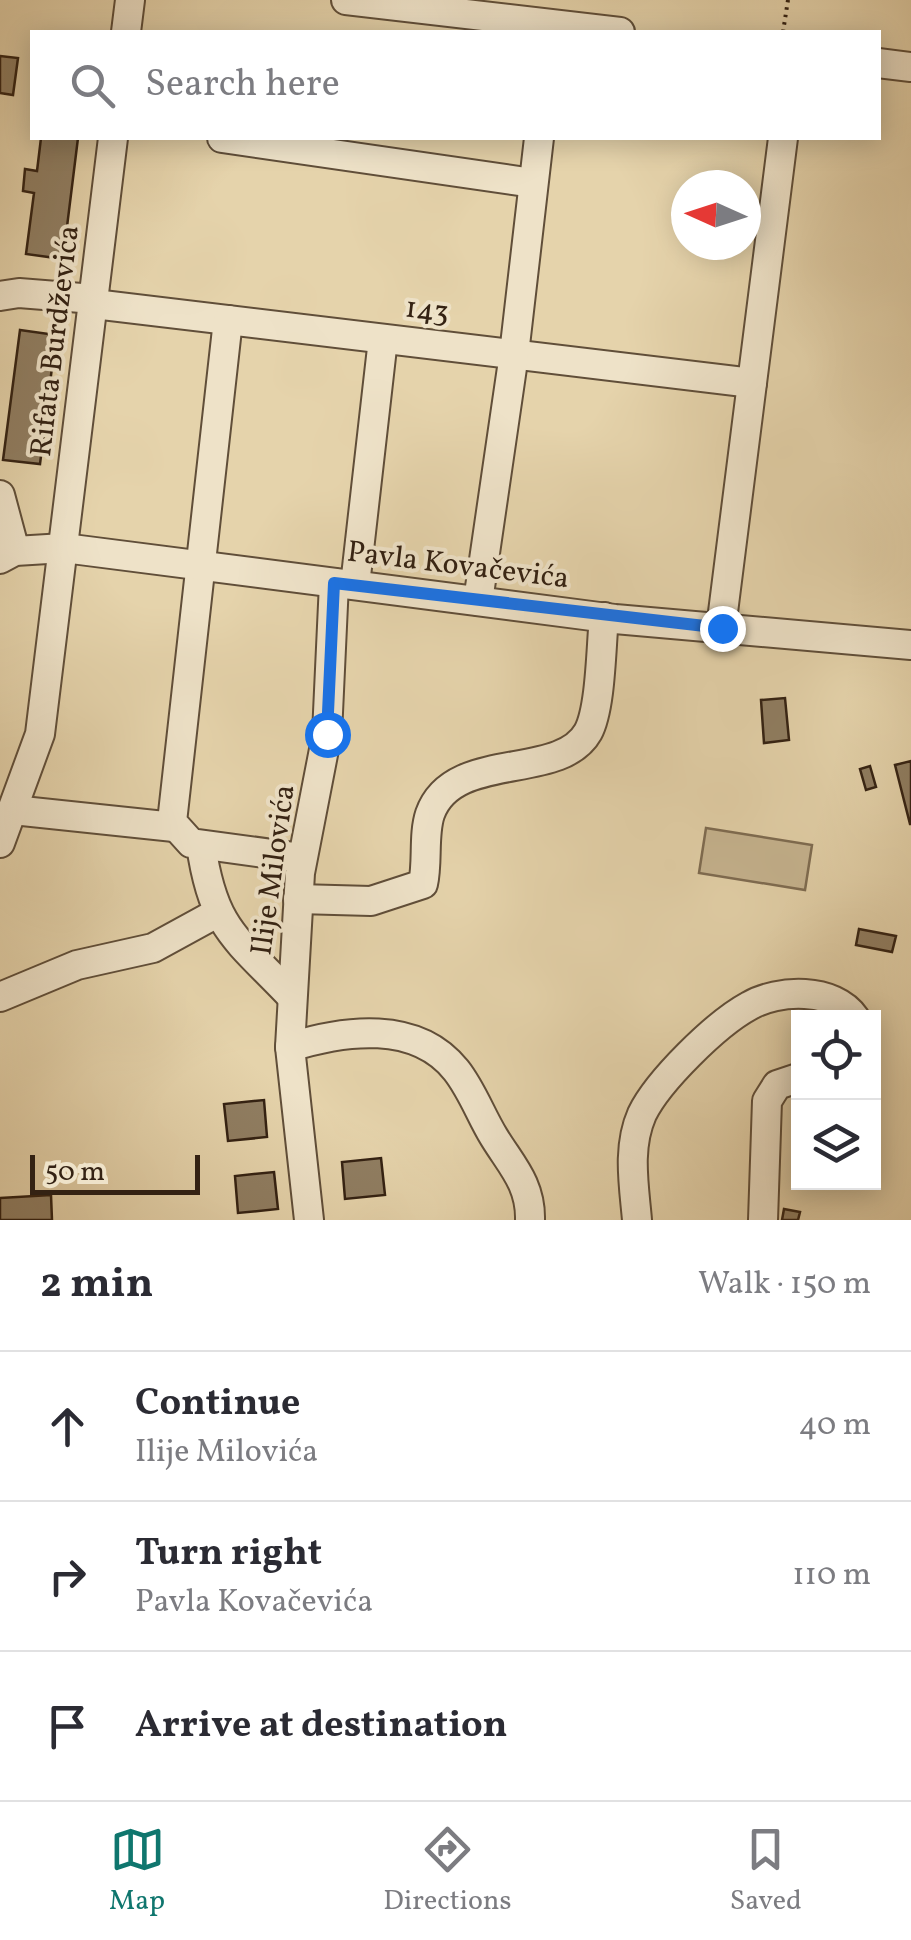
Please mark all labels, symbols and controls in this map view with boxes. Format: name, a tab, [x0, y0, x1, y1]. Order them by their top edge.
search box	[30, 30, 881, 140]
icon: search	[65, 58, 120, 113]
text: Search here	[145, 59, 340, 112]
north arrow	[671, 170, 761, 260]
street label: Rifata Burdževića	[21, 223, 91, 459]
street label: 143	[403, 287, 451, 335]
street label: Pavla Kovačevića	[345, 532, 571, 600]
route end	[700, 606, 746, 652]
route start	[305, 712, 351, 758]
street label: Ilije Milovića	[241, 782, 307, 958]
map controls	[791, 1010, 881, 1190]
button: locate	[791, 1010, 881, 1100]
button: layers	[791, 1100, 881, 1190]
scale bar	[30, 1150, 200, 1194]
text: 50 m	[45, 1153, 105, 1192]
text: 2 min	[40, 1256, 153, 1315]
text: Walk · 150 m	[698, 1263, 871, 1307]
text: Continue	[135, 1378, 300, 1431]
icon: ahead	[40, 1399, 95, 1454]
text: 40 m	[799, 1404, 871, 1448]
text: Ilije Milovića	[135, 1431, 318, 1475]
text: Turn right	[135, 1528, 322, 1581]
icon: right	[40, 1549, 95, 1604]
text: 110 m	[792, 1554, 871, 1598]
text: Pavla Kovačevića	[135, 1581, 373, 1625]
icon: arrive	[40, 1699, 95, 1754]
text: Arrive at destination	[135, 1700, 508, 1753]
tab: Map	[109, 1822, 165, 1921]
tab: Directions	[383, 1822, 512, 1921]
tab: Saved	[730, 1822, 802, 1921]

